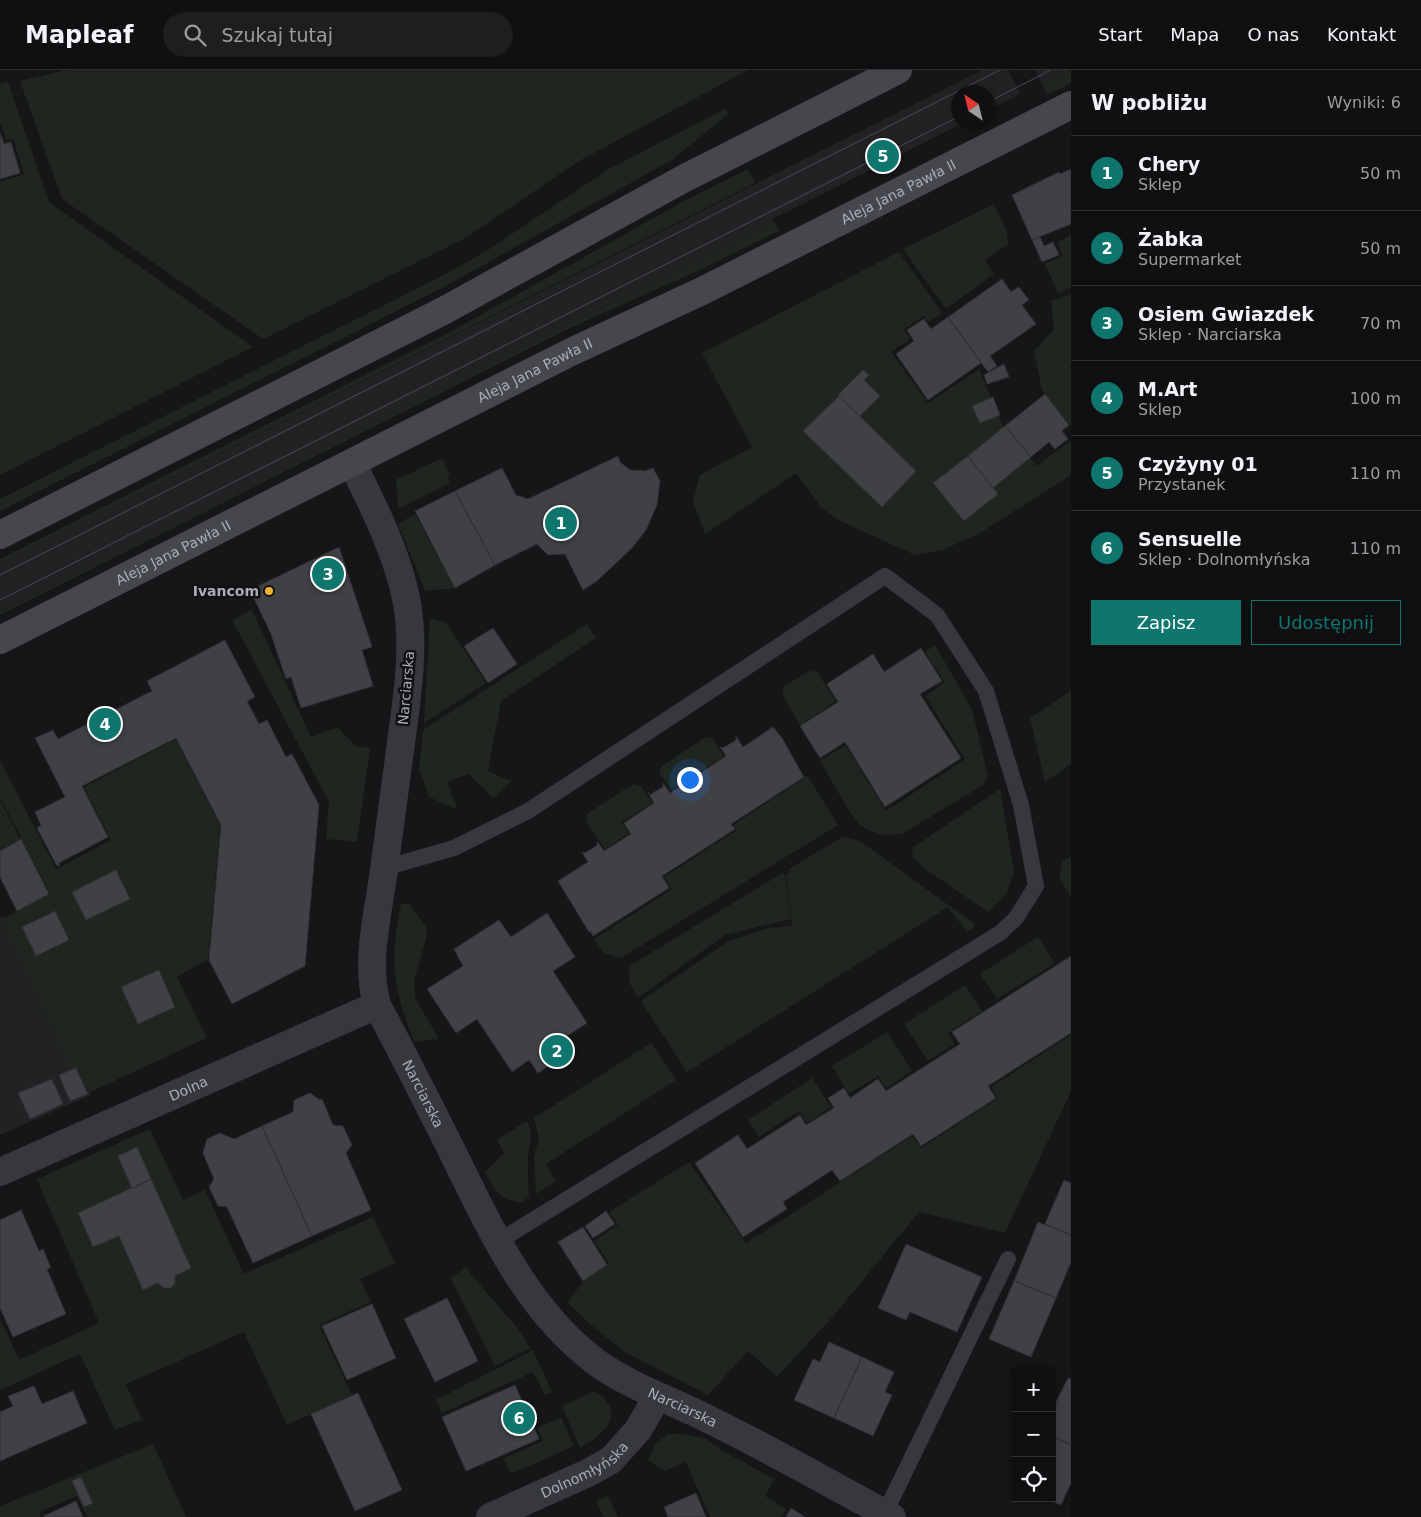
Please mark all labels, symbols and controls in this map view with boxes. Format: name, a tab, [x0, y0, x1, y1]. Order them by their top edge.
search box	[163, 12, 513, 57]
text: Mapleaf	[25, 21, 133, 49]
icon: search	[181, 21, 209, 49]
text: Szukaj tutaj	[221, 24, 333, 46]
text: Start	[1098, 24, 1142, 45]
text: Mapa	[1170, 24, 1219, 45]
text: O nas	[1247, 24, 1299, 45]
text: Kontakt	[1327, 24, 1396, 45]
north arrow	[951, 85, 996, 130]
text: W pobliżu	[1091, 91, 1208, 115]
text: Wyniki: 6	[1327, 93, 1401, 112]
pin: 5	[867, 137, 899, 175]
text: Chery	[1138, 153, 1200, 175]
street label: Aleja Jana Pawła II	[838, 156, 959, 228]
text: 1	[1101, 164, 1113, 183]
text: 50 m	[1360, 164, 1401, 183]
text: Sklep	[1138, 175, 1182, 194]
text: Żabka	[1138, 228, 1204, 250]
text: 2	[1101, 239, 1113, 258]
text: 50 m	[1360, 239, 1401, 258]
text: Supermarket	[1138, 250, 1241, 269]
text: Osiem Gwiazdek	[1138, 303, 1314, 325]
text: 3	[1101, 314, 1113, 333]
text: 70 m	[1360, 314, 1401, 333]
text: Sklep · Narciarska	[1138, 325, 1282, 344]
street label: Aleja Jana Pawła II	[475, 335, 595, 406]
text: M.Art	[1138, 378, 1197, 400]
text: 4	[1101, 389, 1113, 408]
text: 100 m	[1350, 389, 1401, 408]
text: Sklep	[1138, 400, 1182, 419]
text: Czyżyny 01	[1138, 453, 1258, 475]
text: 5	[1101, 464, 1113, 483]
text: 110 m	[1350, 464, 1401, 483]
text: Przystanek	[1138, 475, 1225, 494]
pin: 1	[545, 504, 577, 542]
street label: Aleja Jana Pawła II	[113, 517, 233, 588]
text: Sensuelle	[1138, 528, 1242, 550]
text: 6	[1101, 539, 1113, 558]
text: 110 m	[1350, 539, 1401, 558]
text: Sklep · Dolnomłyńska	[1138, 550, 1310, 569]
pin: 3	[312, 555, 344, 593]
place label: Ivancom	[193, 583, 259, 599]
marker: Ivancom	[263, 585, 275, 597]
button: Zapisz	[1091, 600, 1241, 645]
button: Udostępnij	[1251, 600, 1401, 645]
street label: Narciarska	[395, 650, 417, 726]
pin: 4	[89, 705, 121, 743]
your location	[677, 767, 703, 793]
pin: 2	[541, 1032, 573, 1070]
street label: Narciarska	[399, 1057, 447, 1130]
street label: Dolna	[166, 1073, 210, 1104]
map controls	[1011, 1367, 1056, 1502]
button: +	[1011, 1367, 1056, 1412]
street label: Narciarska	[646, 1384, 720, 1430]
pin: 6	[503, 1399, 535, 1437]
button: −	[1011, 1412, 1056, 1457]
street label: Dolnomłyńska	[538, 1438, 632, 1501]
button: locate	[1011, 1457, 1056, 1502]

